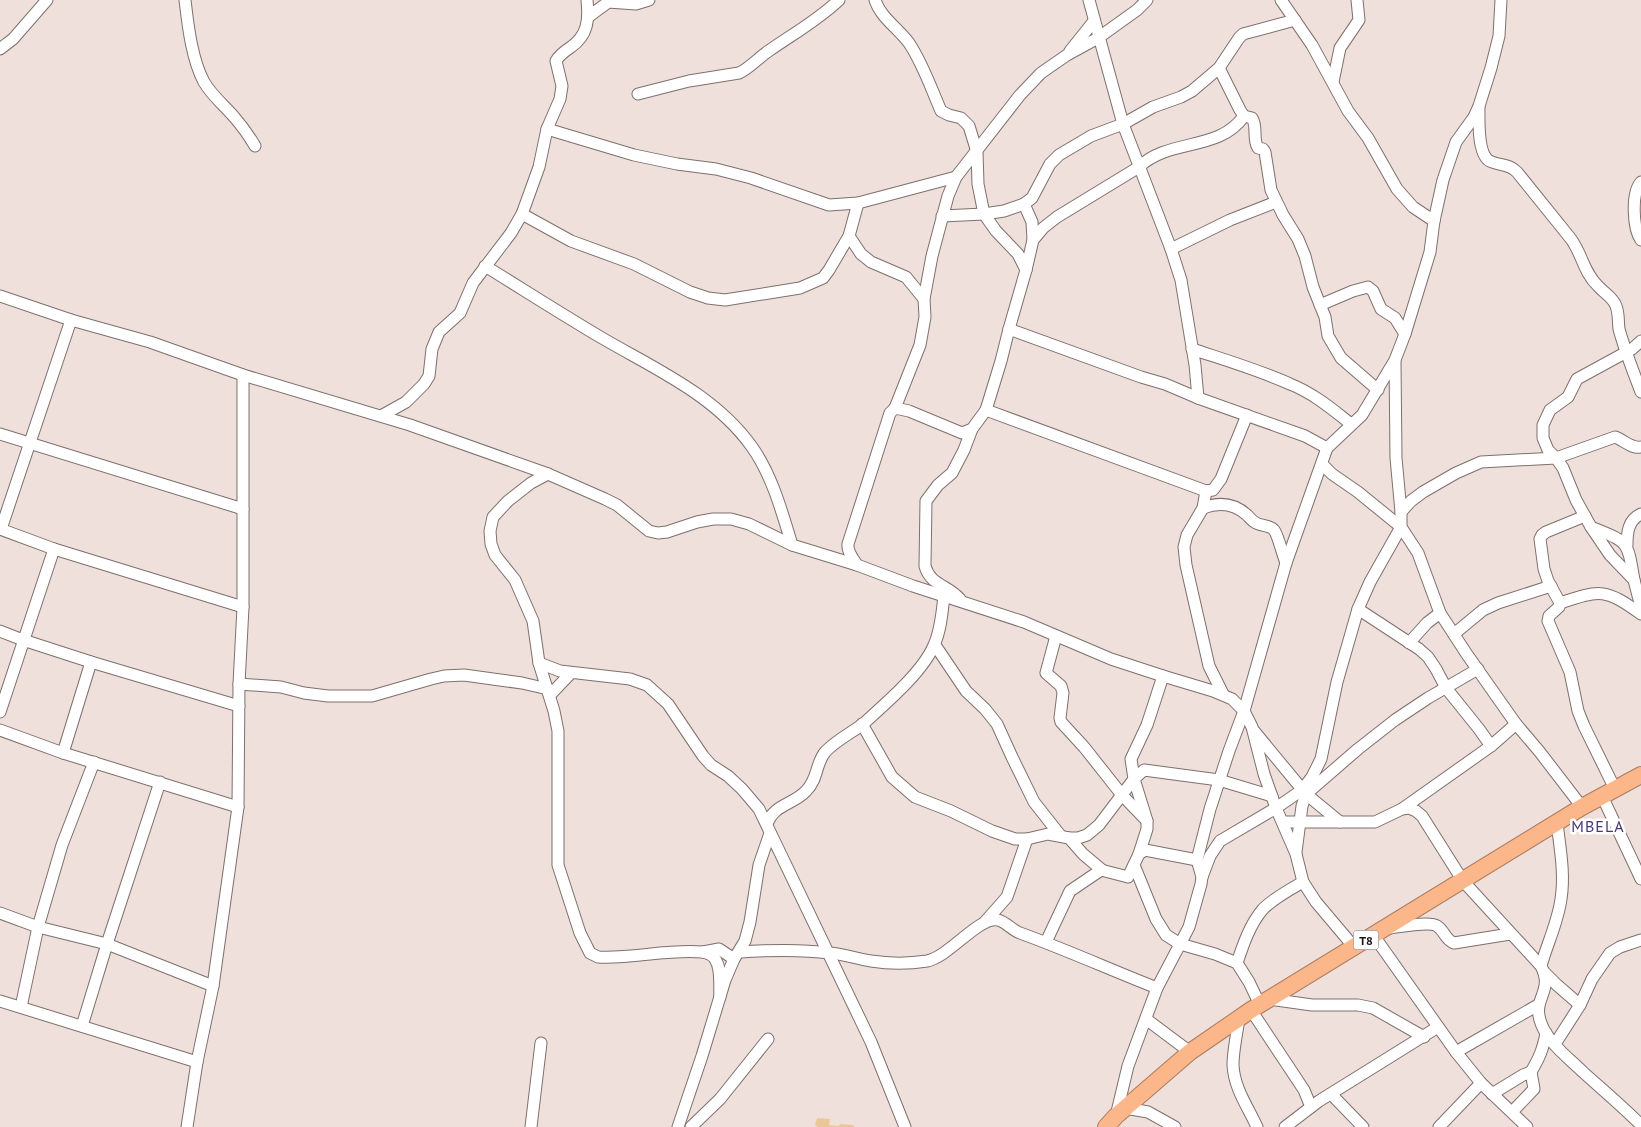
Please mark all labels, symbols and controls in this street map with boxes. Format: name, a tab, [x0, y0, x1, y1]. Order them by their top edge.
district label: MBELA	[1571, 816, 1625, 836]
road number: T8	[1354, 930, 1378, 950]

